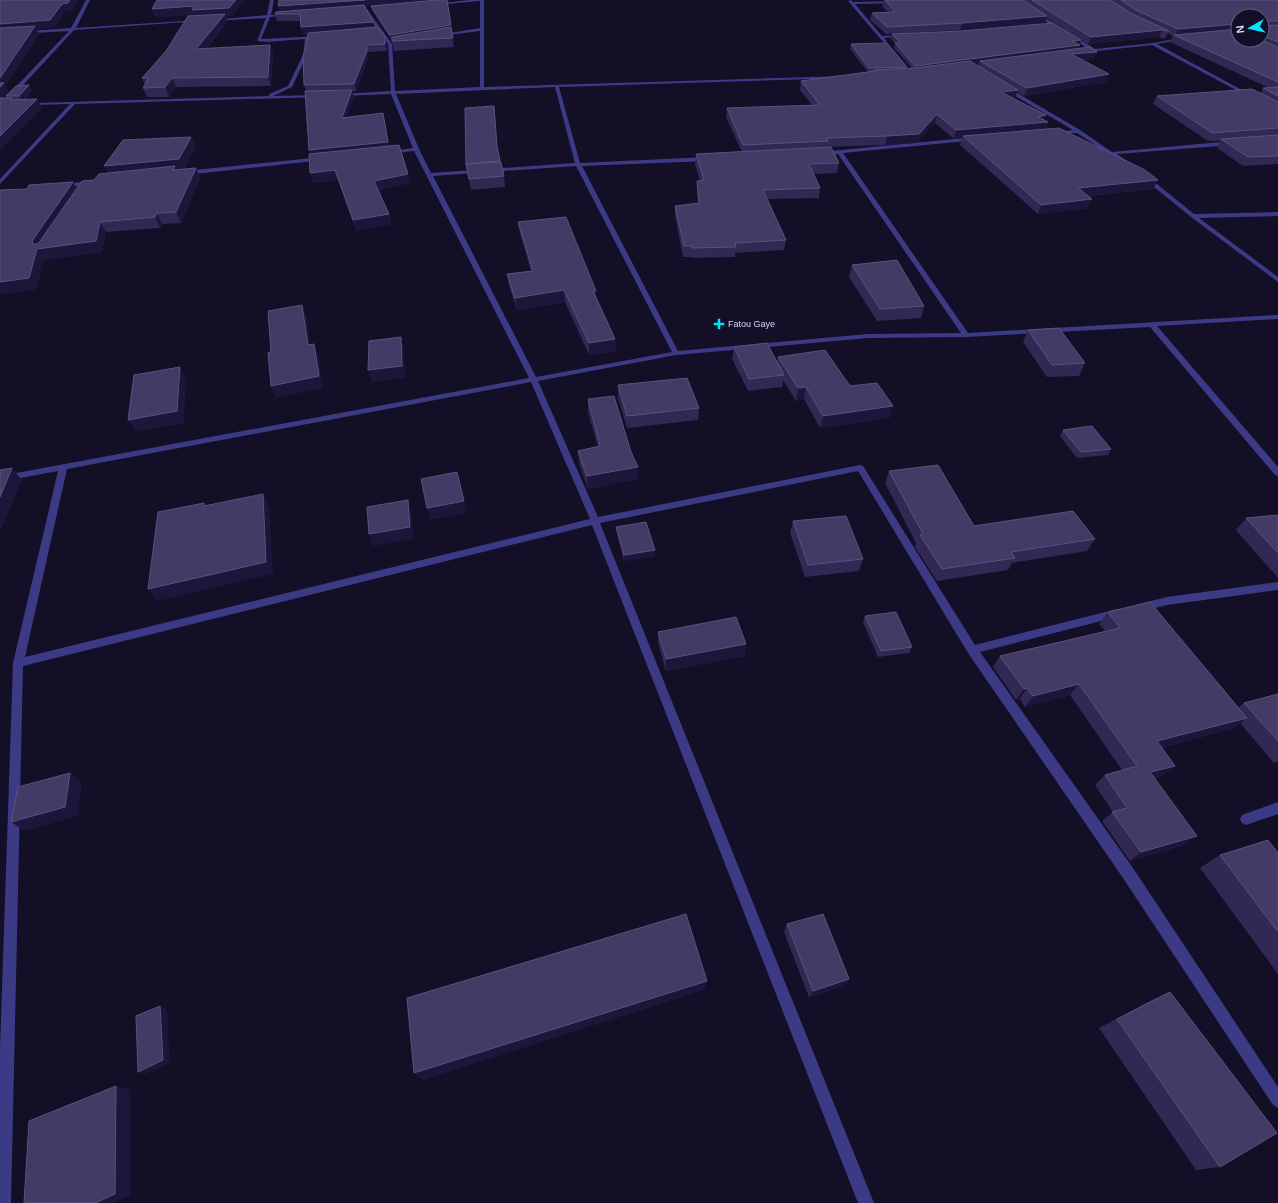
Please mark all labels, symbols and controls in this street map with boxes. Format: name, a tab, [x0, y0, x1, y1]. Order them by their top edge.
north arrow	[1230, 8, 1270, 48]
text: N	[1234, 25, 1247, 34]
marker: Fatou Gaye	[713, 318, 725, 330]
place label: Fatou Gaye	[728, 319, 775, 329]

